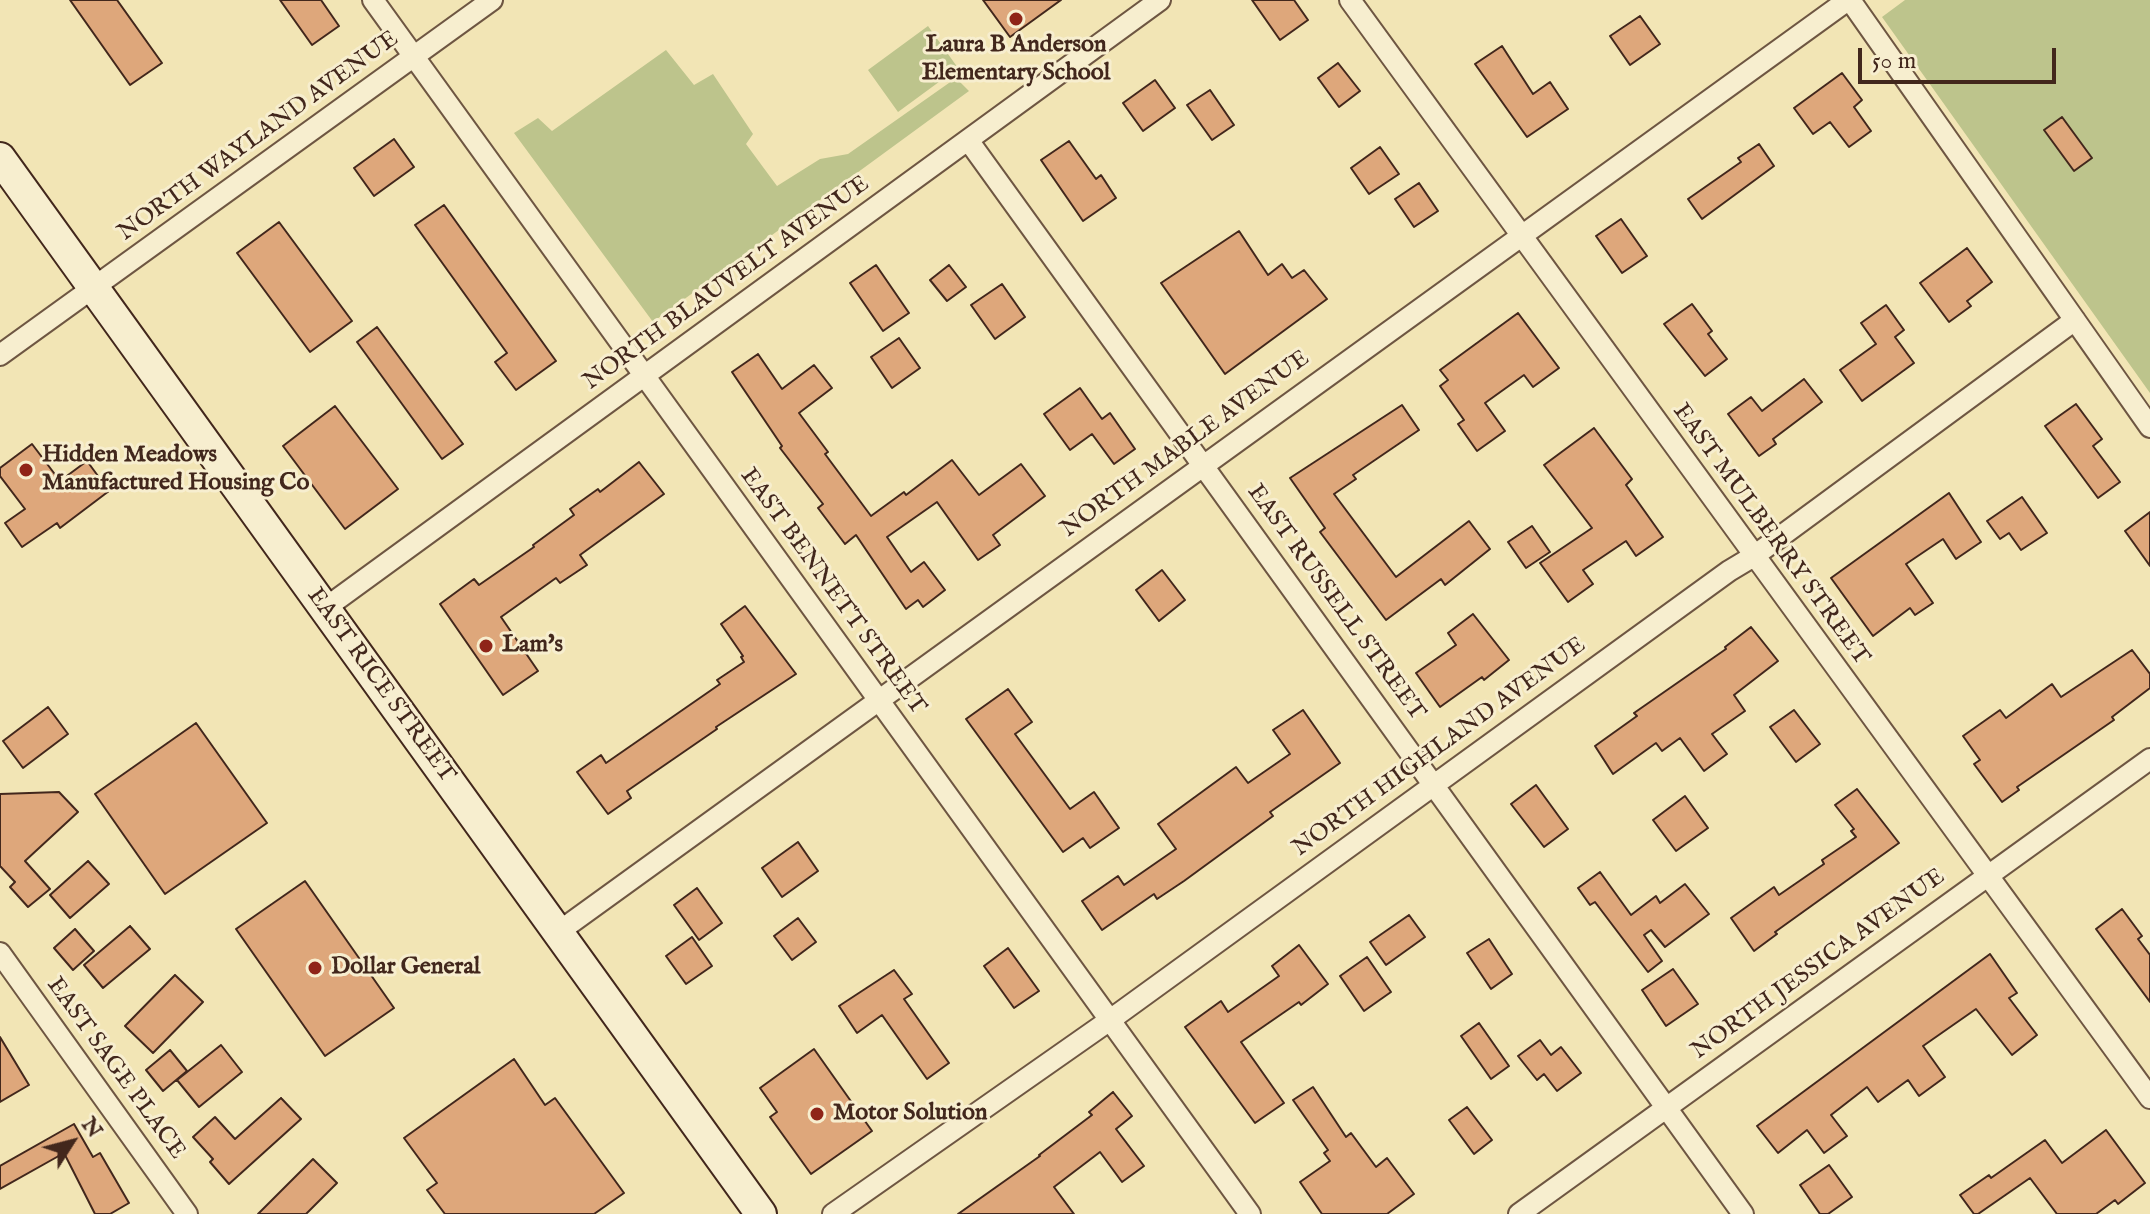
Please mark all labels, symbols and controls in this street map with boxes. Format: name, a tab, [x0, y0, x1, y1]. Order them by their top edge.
marker: Laura B Anderson Elementary School	[1007, 10, 1025, 28]
street label: NORTH WAYLAND AVENUE	[113, 26, 405, 248]
place label: Laura B Anderson Elementary School	[922, 32, 1110, 88]
scale bar	[1862, 32, 2060, 82]
text: 50 m	[1872, 46, 1916, 77]
street label: NORTH BLAUVELT AVENUE	[579, 171, 875, 397]
street label: NORTH MABLE AVENUE	[1056, 345, 1316, 545]
street label: EAST MULBERRY STREET	[1665, 399, 1875, 671]
place label: Hidden Meadows Manufactured Housing Co	[42, 442, 309, 498]
marker: Hidden Meadows Manufactured Housing Co	[17, 461, 35, 479]
street label: EAST BENNETT STREET	[733, 463, 931, 721]
street label: EAST RUSSELL STREET	[1240, 479, 1430, 727]
street label: EAST RICE STREET	[300, 583, 460, 789]
place label: Lam's	[502, 632, 563, 660]
street label: NORTH HIGHLAND AVENUE	[1288, 632, 1592, 864]
marker: Lam's	[477, 637, 495, 655]
street label: NORTH JESSICA AVENUE	[1687, 863, 1951, 1067]
place label: Dollar General	[331, 954, 480, 982]
marker: Dollar General	[306, 959, 324, 977]
street label: EAST SAGE PLACE	[39, 973, 191, 1165]
place label: Motor Solution	[833, 1100, 988, 1128]
north arrow	[32, 1102, 112, 1182]
marker: Motor Solution	[808, 1105, 826, 1123]
text: N	[74, 1112, 108, 1144]

